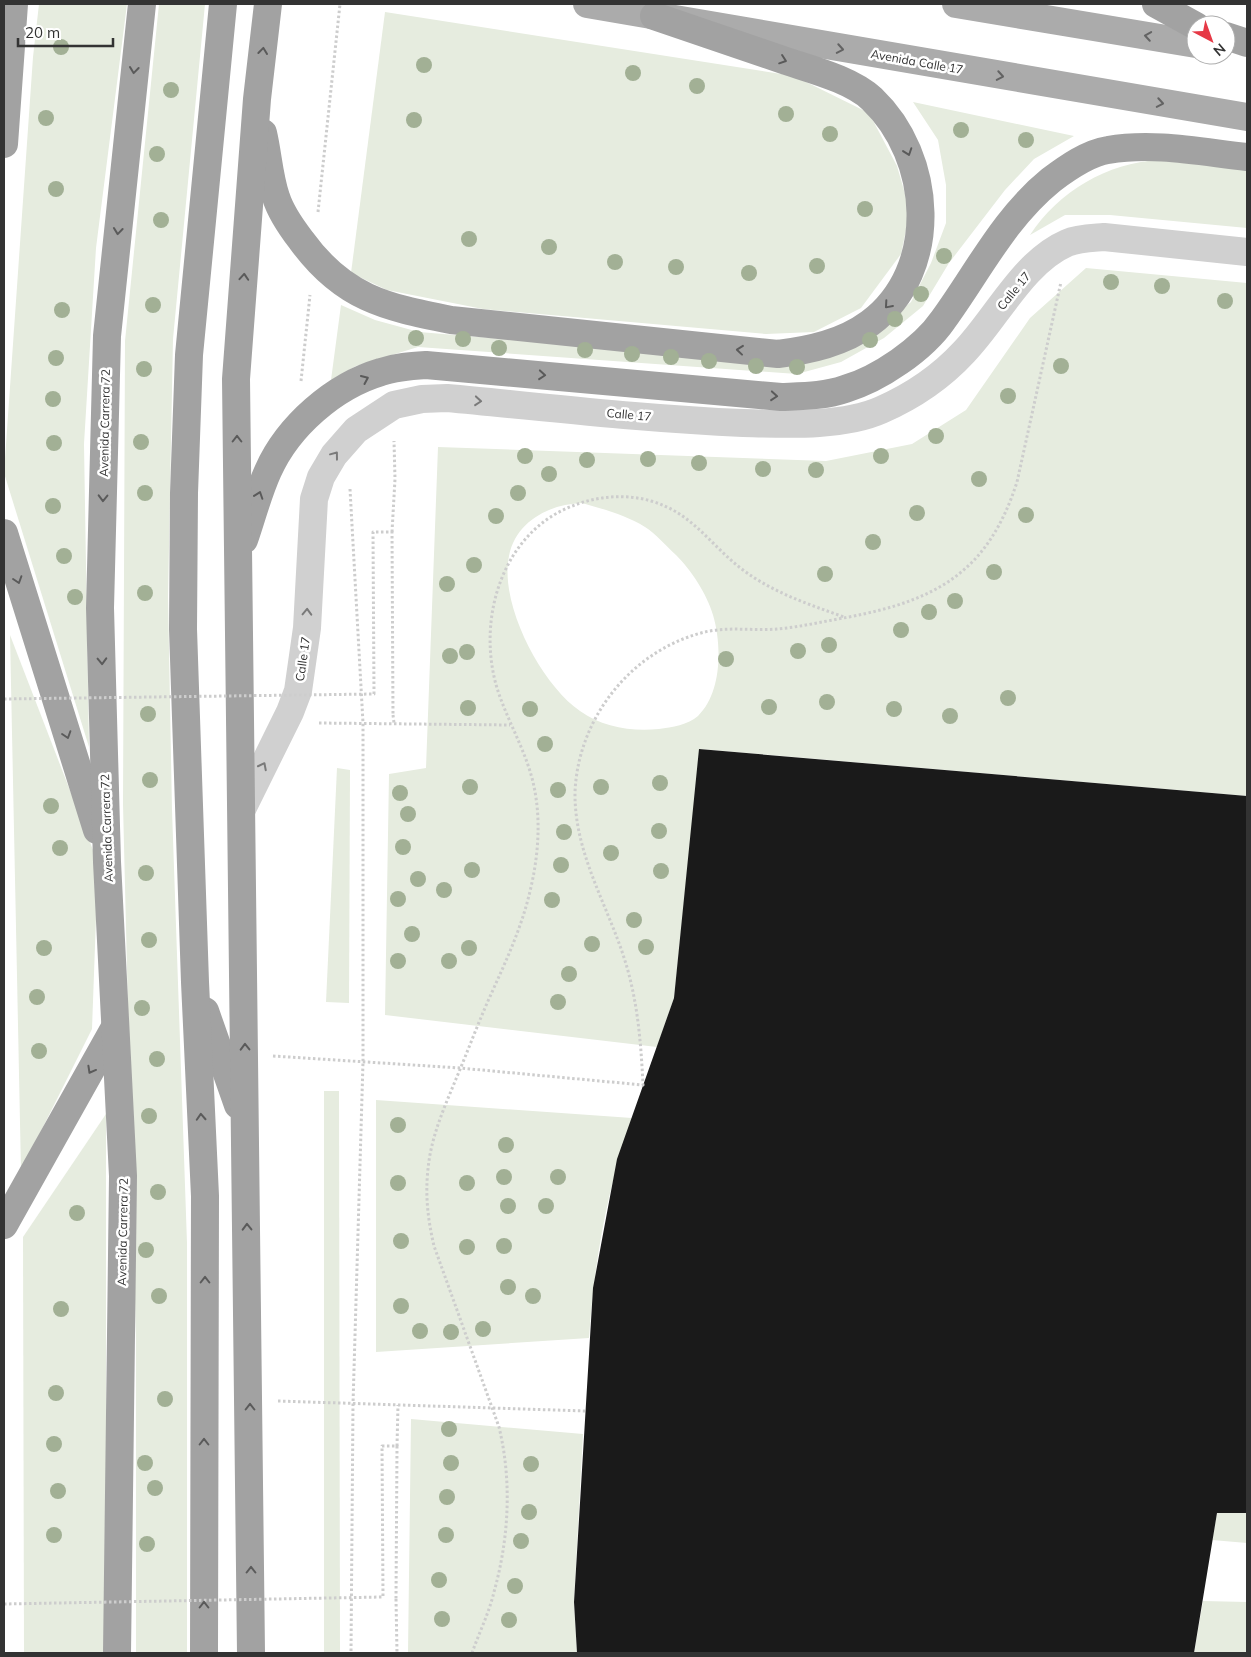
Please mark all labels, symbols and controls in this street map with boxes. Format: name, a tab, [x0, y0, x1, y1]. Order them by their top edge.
scale bar	[18, 15, 112, 47]
north arrow	[1186, 15, 1236, 65]
text: 20 m	[25, 23, 60, 42]
one-way arrow	[1144, 31, 1152, 41]
text: N	[1210, 40, 1229, 60]
one-way arrow	[835, 43, 844, 53]
street label: Avenida Calle 17	[870, 46, 965, 77]
one-way arrow	[257, 47, 268, 55]
one-way arrow	[778, 54, 787, 64]
one-way arrow	[129, 66, 140, 74]
one-way arrow	[996, 70, 1004, 80]
one-way arrow	[1156, 97, 1165, 107]
one-way arrow	[902, 148, 912, 156]
one-way arrow	[113, 227, 124, 235]
street label: Calle 17	[994, 268, 1034, 313]
one-way arrow	[238, 273, 249, 281]
one-way arrow	[885, 299, 894, 308]
one-way arrow	[736, 345, 744, 356]
street label: Avenida Carrera 72	[96, 369, 113, 477]
one-way arrow	[538, 369, 546, 380]
one-way arrow	[360, 374, 369, 385]
one-way arrow	[770, 390, 778, 401]
one-way arrow	[474, 395, 482, 406]
street label: Calle 17	[606, 405, 652, 424]
one-way arrow	[232, 435, 242, 442]
one-way arrow	[329, 451, 338, 461]
one-way arrow	[254, 492, 264, 500]
one-way arrow	[98, 494, 108, 502]
one-way arrow	[13, 575, 23, 584]
one-way arrow	[302, 607, 313, 615]
street label: Calle 17	[292, 636, 313, 682]
one-way arrow	[97, 657, 107, 665]
one-way arrow	[62, 730, 72, 738]
one-way arrow	[257, 762, 267, 771]
street label: Avenida Carrera 72	[97, 774, 116, 882]
one-way arrow	[240, 1043, 250, 1050]
one-way arrow	[87, 1065, 97, 1074]
one-way arrow	[196, 1113, 207, 1121]
street label: Avenida Carrera 72	[114, 1178, 131, 1286]
one-way arrow	[242, 1223, 252, 1230]
one-way arrow	[200, 1275, 210, 1283]
one-way arrow	[244, 1403, 255, 1411]
one-way arrow	[199, 1438, 209, 1446]
one-way arrow	[246, 1565, 256, 1573]
one-way arrow	[199, 1600, 209, 1608]

